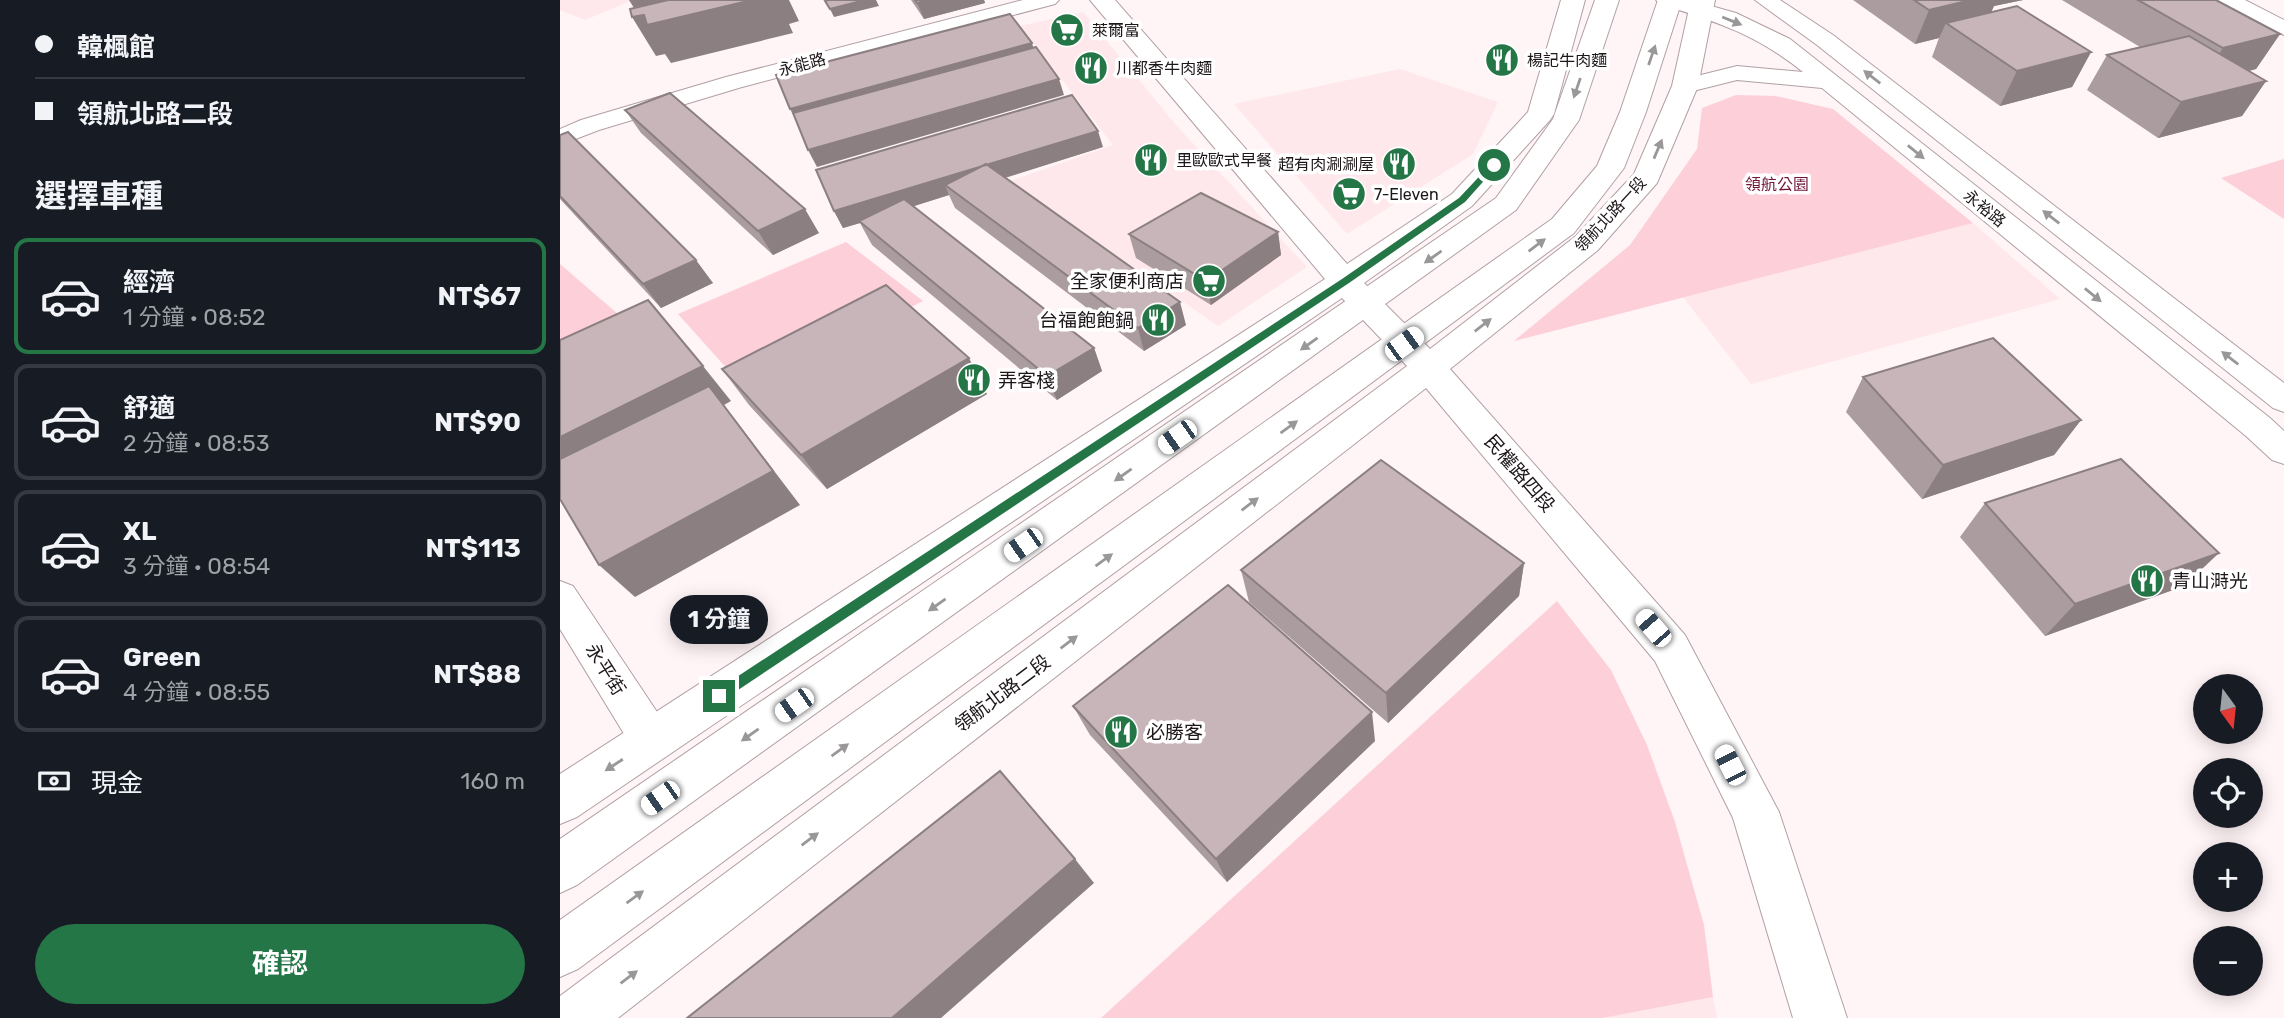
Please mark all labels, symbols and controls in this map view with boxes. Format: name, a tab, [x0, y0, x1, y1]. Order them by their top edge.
supermarket icon: 萊爾富	[1048, 11, 1086, 49]
one-way arrow	[1721, 15, 1742, 26]
place label: 萊爾富	[1092, 21, 1140, 40]
text: 韓楓館	[77, 32, 155, 63]
restaurant icon: 楊記牛肉麵	[1483, 41, 1521, 79]
one-way arrow	[1647, 44, 1658, 65]
street label: 永能路	[776, 49, 828, 80]
restaurant icon: 川都香牛肉麵	[1072, 49, 1110, 87]
place label: 楊記牛肉麵	[1527, 51, 1607, 70]
place label: 川都香牛肉麵	[1116, 59, 1212, 78]
one-way arrow	[1863, 71, 1881, 85]
one-way arrow	[1571, 77, 1582, 98]
text: 領航北路二段	[77, 99, 233, 130]
one-way arrow	[1653, 139, 1664, 160]
restaurant icon: 里歐歐式早餐	[1132, 141, 1170, 179]
one-way arrow	[1907, 144, 1924, 159]
restaurant icon: 超有肉涮涮屋	[1380, 145, 1418, 183]
route start	[1478, 149, 1510, 181]
place label: 里歐歐式早餐	[1176, 151, 1272, 170]
place label: 超有肉涮涮屋	[1278, 155, 1374, 174]
street label: 領航北路一段	[1571, 173, 1650, 256]
supermarket icon: 7-Eleven	[1330, 175, 1368, 213]
park label: 領航公園	[1745, 175, 1809, 194]
text: 選擇車種	[35, 177, 163, 215]
place label: 7-Eleven	[1374, 185, 1439, 204]
street label: 永裕路	[1960, 186, 2009, 231]
one-way arrow	[2043, 210, 2061, 225]
one-way arrow	[1528, 239, 1546, 253]
one-way arrow	[1424, 250, 1442, 264]
supermarket icon: 全家便利商店	[1190, 262, 1228, 300]
icon: car	[39, 265, 102, 328]
text: 經濟	[123, 267, 175, 298]
place label: 全家便利商店	[1070, 270, 1184, 293]
text: NT$67	[438, 281, 521, 312]
one-way arrow	[2084, 287, 2101, 302]
restaurant icon: 台福飽飽鍋	[1139, 301, 1177, 339]
text: 1 分鐘 · 08:52	[123, 303, 266, 331]
place label: 台福飽飽鍋	[1039, 309, 1134, 332]
one-way arrow	[1473, 318, 1491, 333]
car	[1381, 323, 1428, 365]
one-way arrow	[1300, 337, 1318, 351]
one-way arrow	[2222, 350, 2240, 365]
restaurant icon: 弄客棧	[955, 361, 993, 399]
place label: 弄客棧	[998, 369, 1055, 392]
icon: car	[39, 391, 102, 454]
text: 舒適	[123, 393, 175, 424]
text: NT$90	[434, 407, 521, 438]
car	[1154, 416, 1201, 458]
one-way arrow	[1280, 420, 1298, 434]
text: 2 分鐘 · 08:53	[123, 429, 270, 457]
street label: 民權路四段	[1480, 430, 1559, 517]
one-way arrow	[1114, 468, 1132, 482]
one-way arrow	[1241, 497, 1259, 511]
text: XL	[123, 516, 156, 547]
icon: car	[39, 517, 102, 580]
car	[1000, 524, 1047, 566]
text: NT$113	[426, 533, 521, 564]
text: 3 分鐘 · 08:54	[123, 552, 270, 580]
one-way arrow	[1095, 553, 1113, 567]
restaurant icon: 青山溡光	[2128, 562, 2166, 600]
place label: 青山溡光	[2172, 570, 2248, 593]
callout: 1 分鐘	[670, 594, 768, 644]
one-way arrow	[928, 598, 946, 612]
text: 1 分鐘	[688, 605, 750, 633]
car	[1632, 605, 1675, 651]
one-way arrow	[1060, 635, 1078, 649]
street label: 永平街	[581, 639, 630, 700]
text: Green	[123, 642, 201, 673]
icon: car	[39, 643, 102, 706]
street label: 領航北路二段	[950, 650, 1055, 737]
text: NT$88	[433, 659, 521, 690]
north arrow	[2193, 674, 2263, 744]
map controls	[2193, 674, 2263, 996]
text: 4 分鐘 · 08:55	[123, 678, 270, 706]
route end	[703, 680, 735, 712]
car	[771, 684, 818, 726]
restaurant icon: 必勝客	[1102, 713, 1140, 751]
place label: 必勝客	[1146, 721, 1203, 744]
one-way arrow	[741, 728, 759, 742]
car	[1712, 742, 1749, 788]
one-way arrow	[831, 743, 849, 757]
button: locate	[2193, 758, 2263, 828]
one-way arrow	[605, 759, 624, 772]
icon: cash	[35, 762, 73, 800]
text: 160 m	[461, 767, 525, 795]
text: 現金	[91, 768, 143, 799]
car	[637, 777, 684, 819]
one-way arrow	[801, 832, 819, 846]
button: +	[2193, 842, 2263, 912]
one-way arrow	[626, 890, 644, 904]
button: 確認	[35, 924, 525, 1004]
button: −	[2193, 926, 2263, 996]
one-way arrow	[620, 970, 638, 984]

